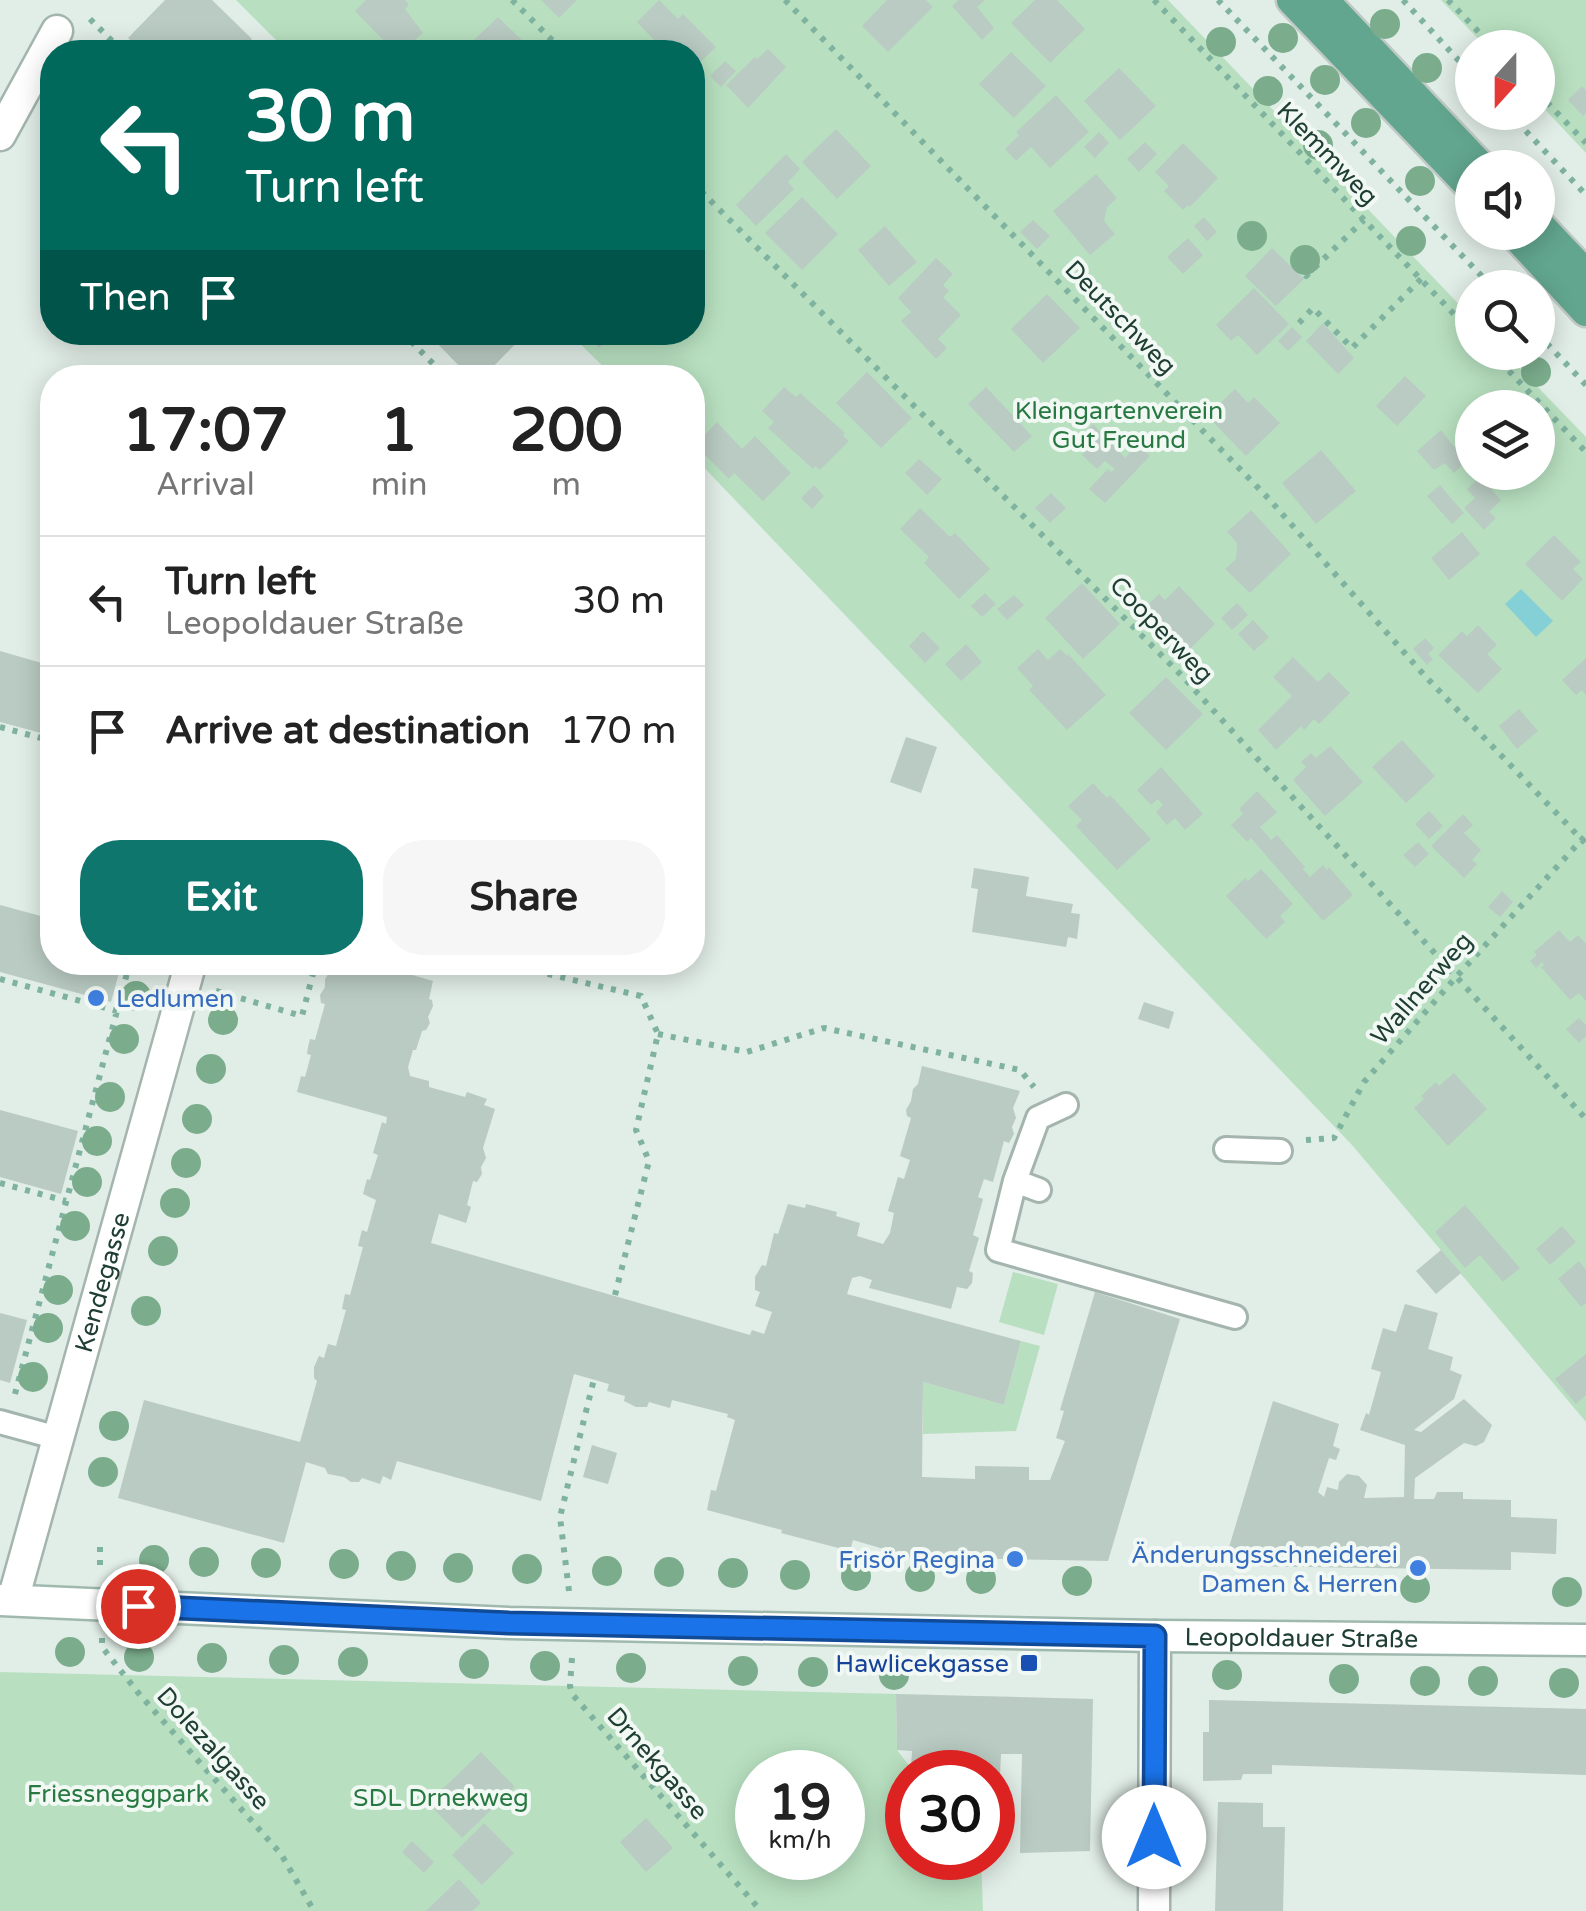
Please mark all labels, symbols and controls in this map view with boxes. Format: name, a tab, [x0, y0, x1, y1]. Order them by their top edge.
north arrow	[1455, 30, 1555, 130]
map controls	[1455, 30, 1555, 490]
text: 30 m	[245, 76, 415, 160]
icon: left	[80, 80, 210, 210]
street label: Klemmweg	[1271, 96, 1384, 212]
button: sound	[1455, 150, 1555, 250]
text: Turn left	[245, 161, 424, 215]
street label: Deutschweg	[1058, 254, 1182, 381]
icon: arrive	[191, 270, 246, 325]
button: search	[1455, 270, 1555, 370]
text: Then	[80, 275, 171, 321]
button: layers	[1455, 390, 1555, 490]
text: 17:07	[122, 395, 289, 467]
text: 1	[380, 395, 418, 467]
text: 200	[510, 395, 623, 467]
park label: Kleingartenverein Gut Freund	[1015, 396, 1223, 455]
text: Arrival	[156, 466, 255, 504]
text: min	[371, 466, 428, 504]
text: m	[552, 466, 581, 504]
text: Turn left	[165, 559, 316, 605]
street label: Cooperweg	[1103, 570, 1219, 689]
icon: left	[80, 574, 135, 629]
text: 30 m	[573, 578, 665, 624]
text: Leopoldauer Straße	[165, 605, 464, 643]
icon: arrive	[80, 704, 135, 759]
text: Arrive at destination	[165, 708, 530, 754]
text: 170 m	[560, 708, 676, 754]
button: Exit	[80, 840, 363, 955]
button: Share	[383, 840, 665, 955]
street label: Wallnerweg	[1365, 926, 1479, 1051]
place label: Ledlumen	[116, 984, 234, 1014]
marker: Ledlumen	[85, 987, 107, 1009]
street label: Kendegasse	[69, 1209, 136, 1356]
place label: Änderungsschneiderei Damen & Herren	[1131, 1540, 1398, 1599]
place label: Frisör Regina	[838, 1545, 995, 1575]
marker: Frisör Regina	[1004, 1548, 1026, 1570]
marker: Änderungsschneiderei Damen & Herren	[1407, 1557, 1429, 1579]
pin	[96, 1564, 181, 1649]
icon: arrive	[111, 1579, 166, 1634]
street label: Leopoldauer Straße	[1184, 1622, 1418, 1654]
place label: Hawlicekgasse	[835, 1649, 1009, 1679]
marker: Hawlicekgasse	[1018, 1652, 1040, 1674]
street label: Dolezalgasse	[150, 1681, 276, 1816]
street label: Drnekgasse	[600, 1701, 714, 1826]
speed limit sign: 30	[885, 1750, 1015, 1880]
text: 19	[769, 1773, 831, 1833]
park label: Friessneggpark	[27, 1779, 209, 1809]
park label: SDL Drnekweg	[353, 1783, 529, 1813]
position arrow	[1102, 1785, 1206, 1889]
text: km/h	[769, 1825, 831, 1855]

